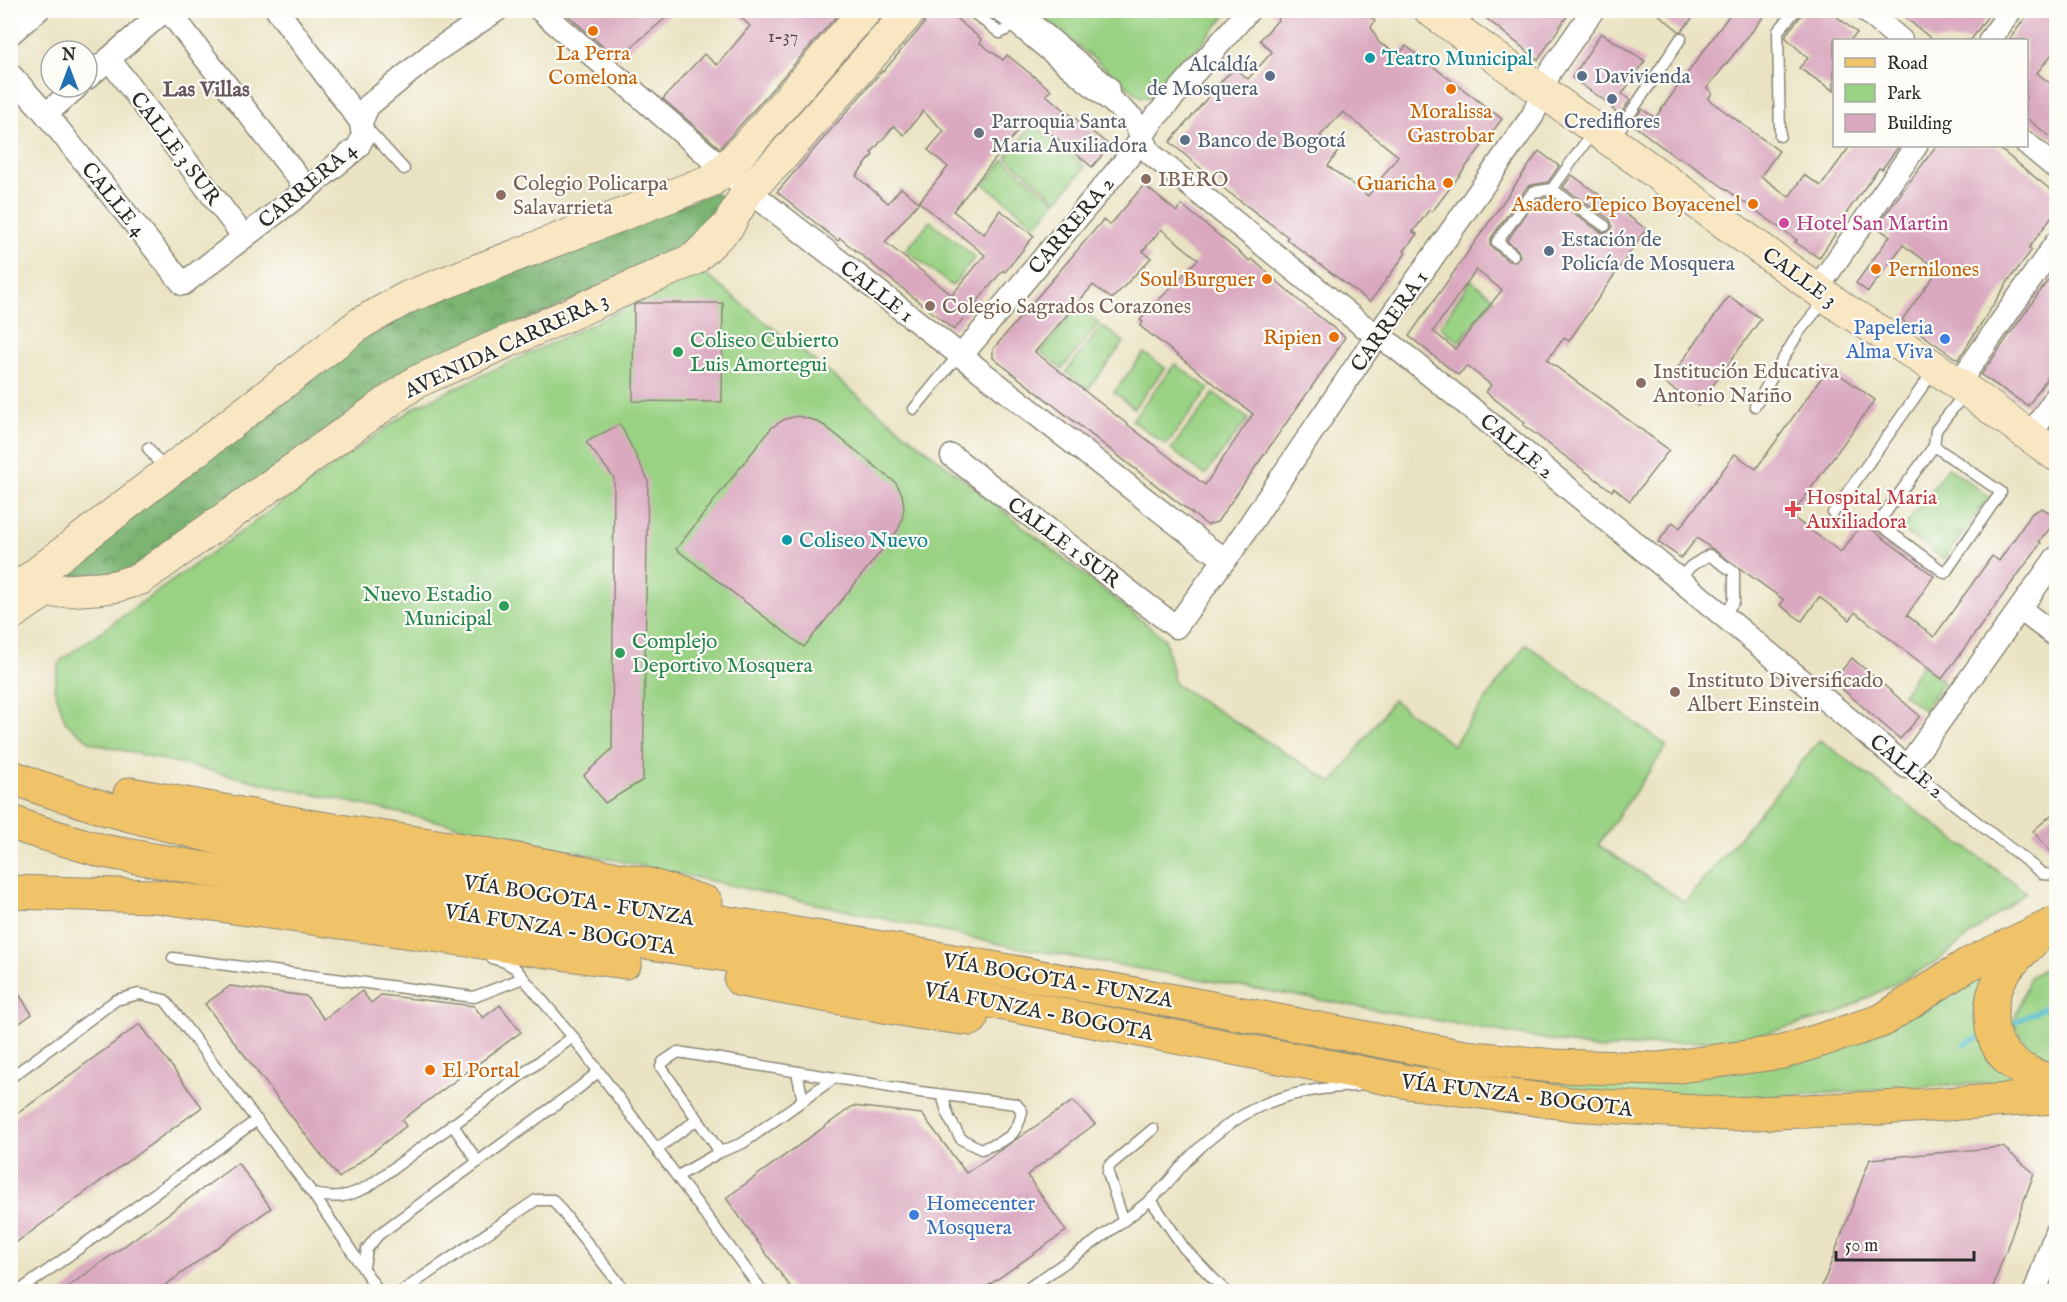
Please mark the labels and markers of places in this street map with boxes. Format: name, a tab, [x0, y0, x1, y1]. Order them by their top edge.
marker: La Perra Comelona	[586, 24, 600, 38]
place label: La Perra Comelona	[548, 41, 639, 92]
place label: Teatro Municipal	[1382, 46, 1533, 73]
marker: Teatro Municipal	[1363, 51, 1377, 65]
place label: Alcaldía de Mosquera	[1147, 52, 1259, 103]
place label: Davivienda	[1594, 64, 1691, 91]
marker: Alcaldía de Mosquera	[1263, 69, 1277, 83]
marker: Davivienda	[1575, 69, 1589, 83]
marker: Moralissa Gastrobar	[1444, 82, 1458, 96]
marker: Crediflores	[1605, 92, 1619, 106]
place label: Moralissa Gastrobar	[1407, 99, 1495, 150]
place label: Parroquia Santa Maria Auxiliadora	[991, 109, 1148, 160]
place label: Crediflores	[1564, 109, 1660, 136]
marker: Parroquia Santa Maria Auxiliadora	[972, 126, 986, 140]
place label: Banco de Bogotá	[1197, 128, 1347, 155]
marker: Banco de Bogotá	[1178, 133, 1192, 147]
place label: IBERO	[1158, 167, 1228, 194]
place label: Colegio Policarpa Salavarrieta	[513, 171, 669, 222]
place label: Guaricha	[1357, 171, 1437, 198]
marker: IBERO	[1139, 172, 1153, 186]
marker: Guaricha	[1441, 176, 1455, 190]
marker: Colegio Policarpa Salavarrieta	[494, 188, 508, 202]
place label: Asadero Tepico Boyacenel	[1511, 192, 1741, 219]
marker: Asadero Tepico Boyacenel	[1746, 197, 1760, 211]
place label: Hotel San Martin	[1796, 211, 1948, 238]
marker: Hotel San Martin	[1777, 216, 1791, 230]
place label: Estación de Policía de Mosquera	[1561, 227, 1736, 278]
marker: Estación de Policía de Mosquera	[1542, 244, 1556, 258]
place label: Pernilones	[1888, 257, 1979, 284]
marker: Pernilones	[1869, 262, 1883, 276]
place label: Soul Burguer	[1140, 267, 1255, 294]
marker: Soul Burguer	[1260, 272, 1274, 286]
place label: Colegio Sagrados Corazones	[942, 294, 1191, 321]
marker: Colegio Sagrados Corazones	[923, 299, 937, 313]
place label: Papeleria Alma Viva	[1845, 315, 1934, 366]
place label: Ripien	[1263, 325, 1322, 352]
place label: Coliseo Cubierto Luis Amortegui	[690, 328, 839, 379]
marker: Ripien	[1327, 330, 1341, 344]
marker: Papeleria Alma Viva	[1938, 332, 1952, 346]
marker: Coliseo Cubierto Luis Amortegui	[671, 345, 685, 359]
place label: Institución Educativa Antonio Nariño	[1652, 359, 1840, 410]
marker: Institución Educativa Antonio Nariño	[1634, 376, 1648, 390]
place label: Hospital Maria Auxiliadora	[1805, 485, 1938, 536]
marker: Hospital Maria Auxiliadora	[1784, 500, 1802, 518]
place label: Coliseo Nuevo	[799, 528, 928, 555]
marker: Coliseo Nuevo	[780, 533, 794, 547]
place label: Nuevo Estadio Municipal	[363, 582, 492, 633]
marker: Nuevo Estadio Municipal	[497, 599, 511, 613]
place label: Complejo Deportivo Mosquera	[632, 629, 813, 680]
marker: Complejo Deportivo Mosquera	[613, 646, 627, 660]
place label: Instituto Diversificado Albert Einstein	[1686, 668, 1883, 719]
marker: Instituto Diversificado Albert Einstein	[1668, 685, 1682, 699]
place label: El Portal	[442, 1058, 520, 1085]
marker: El Portal	[423, 1063, 437, 1077]
place label: Homecenter Mosquera	[926, 1191, 1035, 1242]
marker: Homecenter Mosquera	[907, 1208, 921, 1222]

